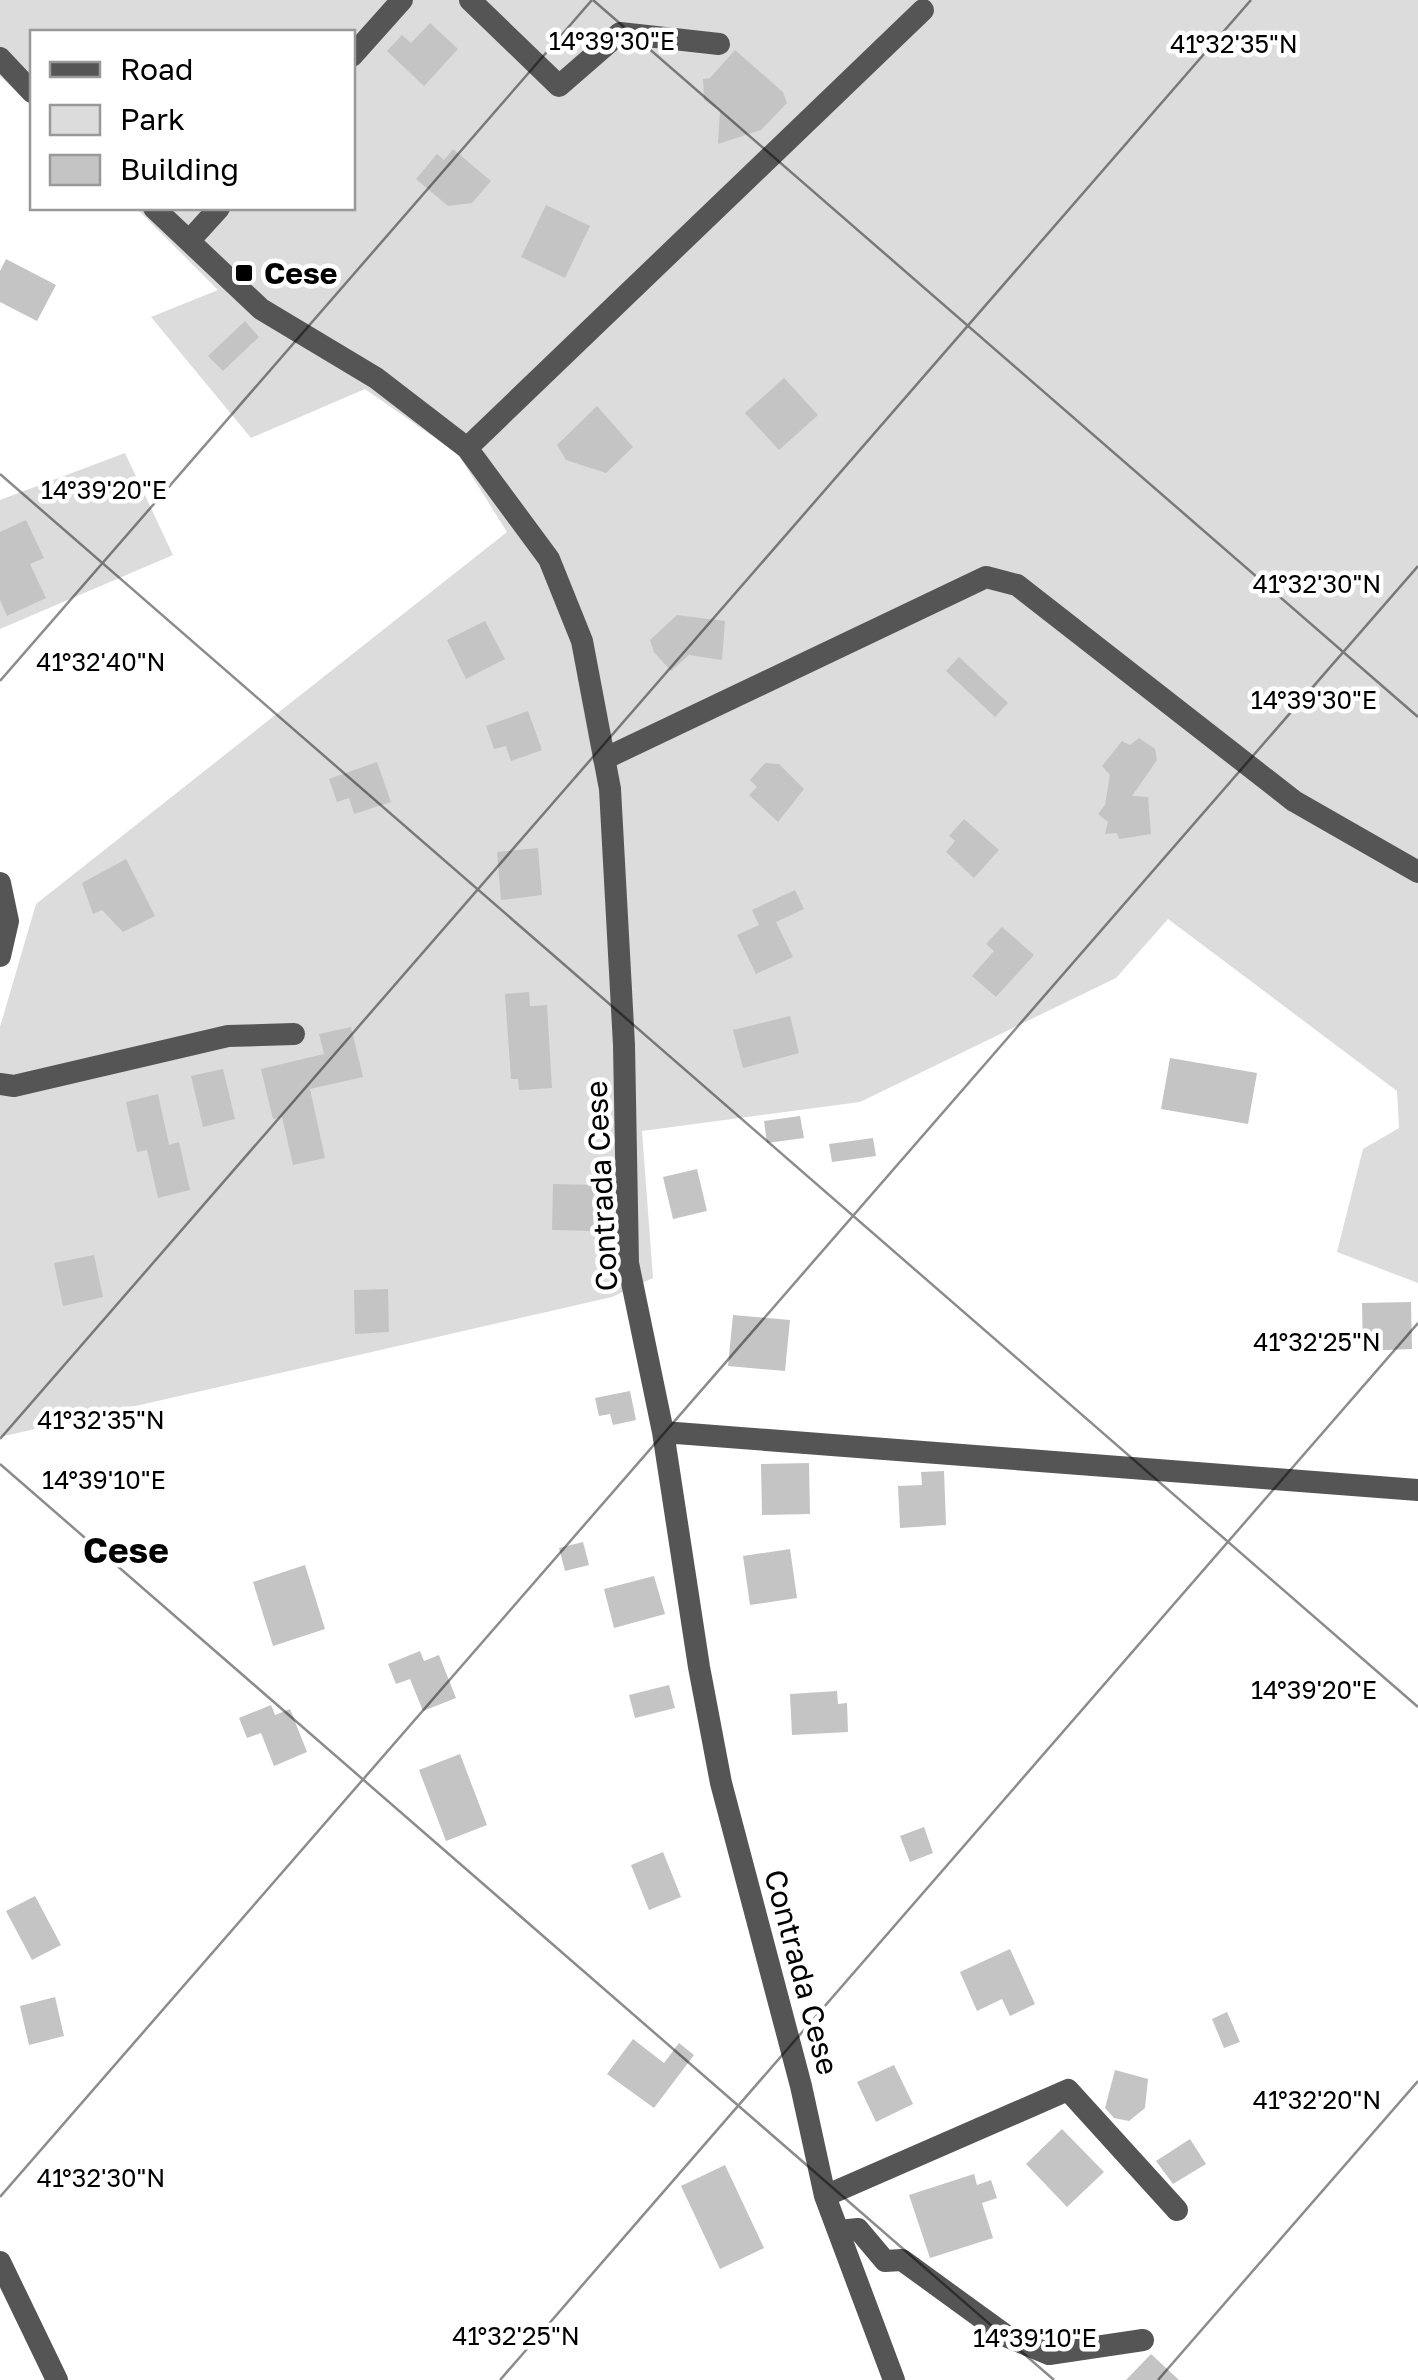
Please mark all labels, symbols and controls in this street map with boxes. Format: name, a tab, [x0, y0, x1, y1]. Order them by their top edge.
text: 14°39'30"E	[549, 25, 675, 56]
text: 41°32'35"N	[1170, 28, 1298, 59]
legend	[30, 30, 355, 210]
text: Road	[120, 51, 194, 87]
text: Park	[120, 101, 185, 137]
text: Building	[120, 151, 239, 187]
place label: Cese	[264, 255, 338, 291]
marker: Cese	[233, 262, 255, 284]
text: 14°39'20"E	[41, 474, 167, 505]
text: 41°32'30"N	[1253, 568, 1381, 599]
text: 41°32'40"N	[36, 646, 166, 677]
text: 14°39'30"E	[1251, 684, 1377, 715]
street label: Contrada Cese	[578, 1080, 624, 1292]
text: 41°32'25"N	[1253, 1326, 1381, 1357]
text: 41°32'35"N	[37, 1404, 165, 1435]
text: 14°39'10"E	[42, 1464, 166, 1495]
district label: Cese	[83, 1529, 169, 1571]
text: 14°39'20"E	[1251, 1674, 1377, 1705]
street label: Contrada Cese	[757, 1865, 847, 2079]
text: 41°32'20"N	[1253, 2084, 1381, 2115]
text: 41°32'30"N	[37, 2162, 165, 2193]
text: 41°32'25"N	[452, 2320, 580, 2351]
text: 14°39'10"E	[973, 2322, 1097, 2353]

